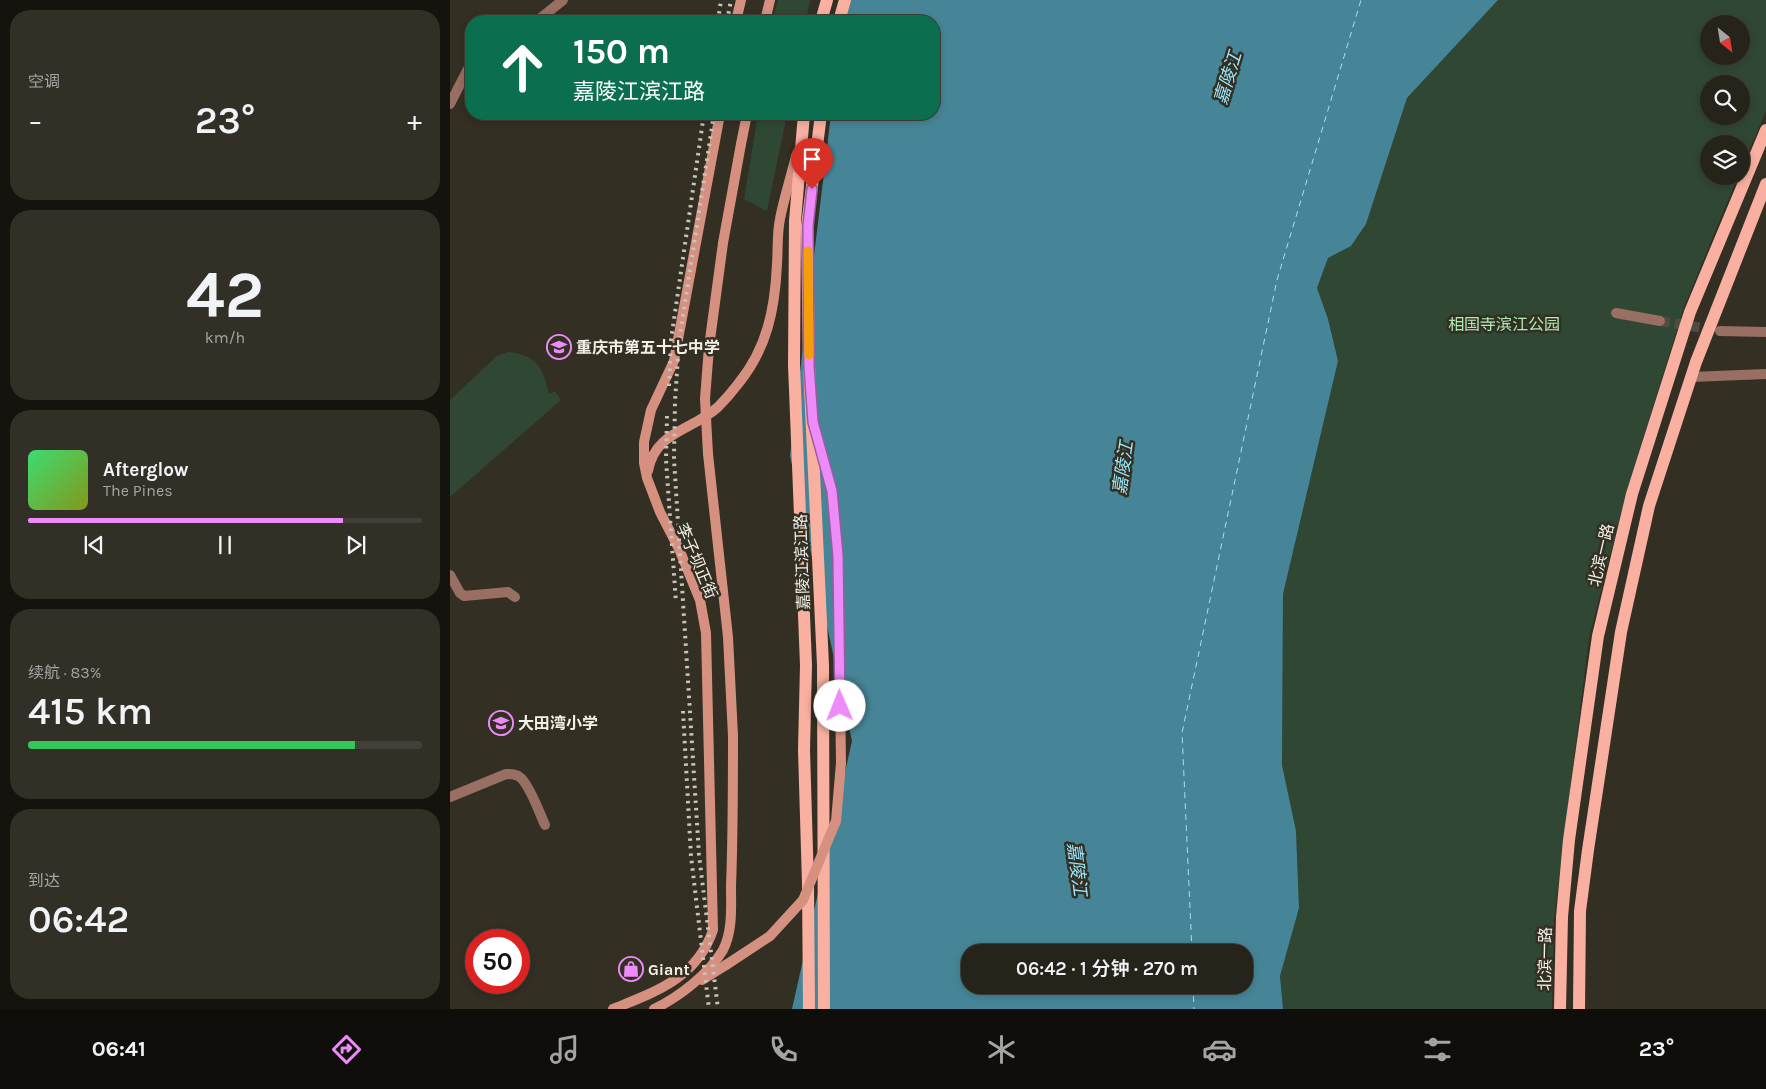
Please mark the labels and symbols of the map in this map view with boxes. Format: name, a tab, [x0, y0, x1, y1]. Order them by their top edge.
north arrow	[1700, 15, 1750, 65]
water label: 嘉陵江	[1210, 47, 1247, 107]
pin	[791, 138, 833, 189]
park label: 相国寺滨江公园	[1448, 315, 1560, 334]
school or university icon: 重庆市第五十七中学	[546, 334, 572, 360]
place label: 重庆市第五十七中学	[576, 338, 720, 357]
water label: 嘉陵江	[1108, 438, 1138, 496]
street label: 嘉陵江滨江路	[791, 514, 813, 610]
street label: 李子坝正街	[673, 520, 721, 602]
street label: 北滨一路	[1585, 522, 1617, 588]
position arrow	[813, 679, 865, 731]
school or university icon: 大田湾小学	[488, 710, 514, 736]
place label: 大田湾小学	[518, 714, 598, 733]
water label: 嘉陵江	[1063, 841, 1091, 899]
street label: 北滨一路	[1535, 927, 1555, 991]
speed limit sign: 50	[465, 929, 530, 994]
shop icon: Giant	[618, 956, 644, 982]
place label: Giant	[648, 960, 690, 979]

